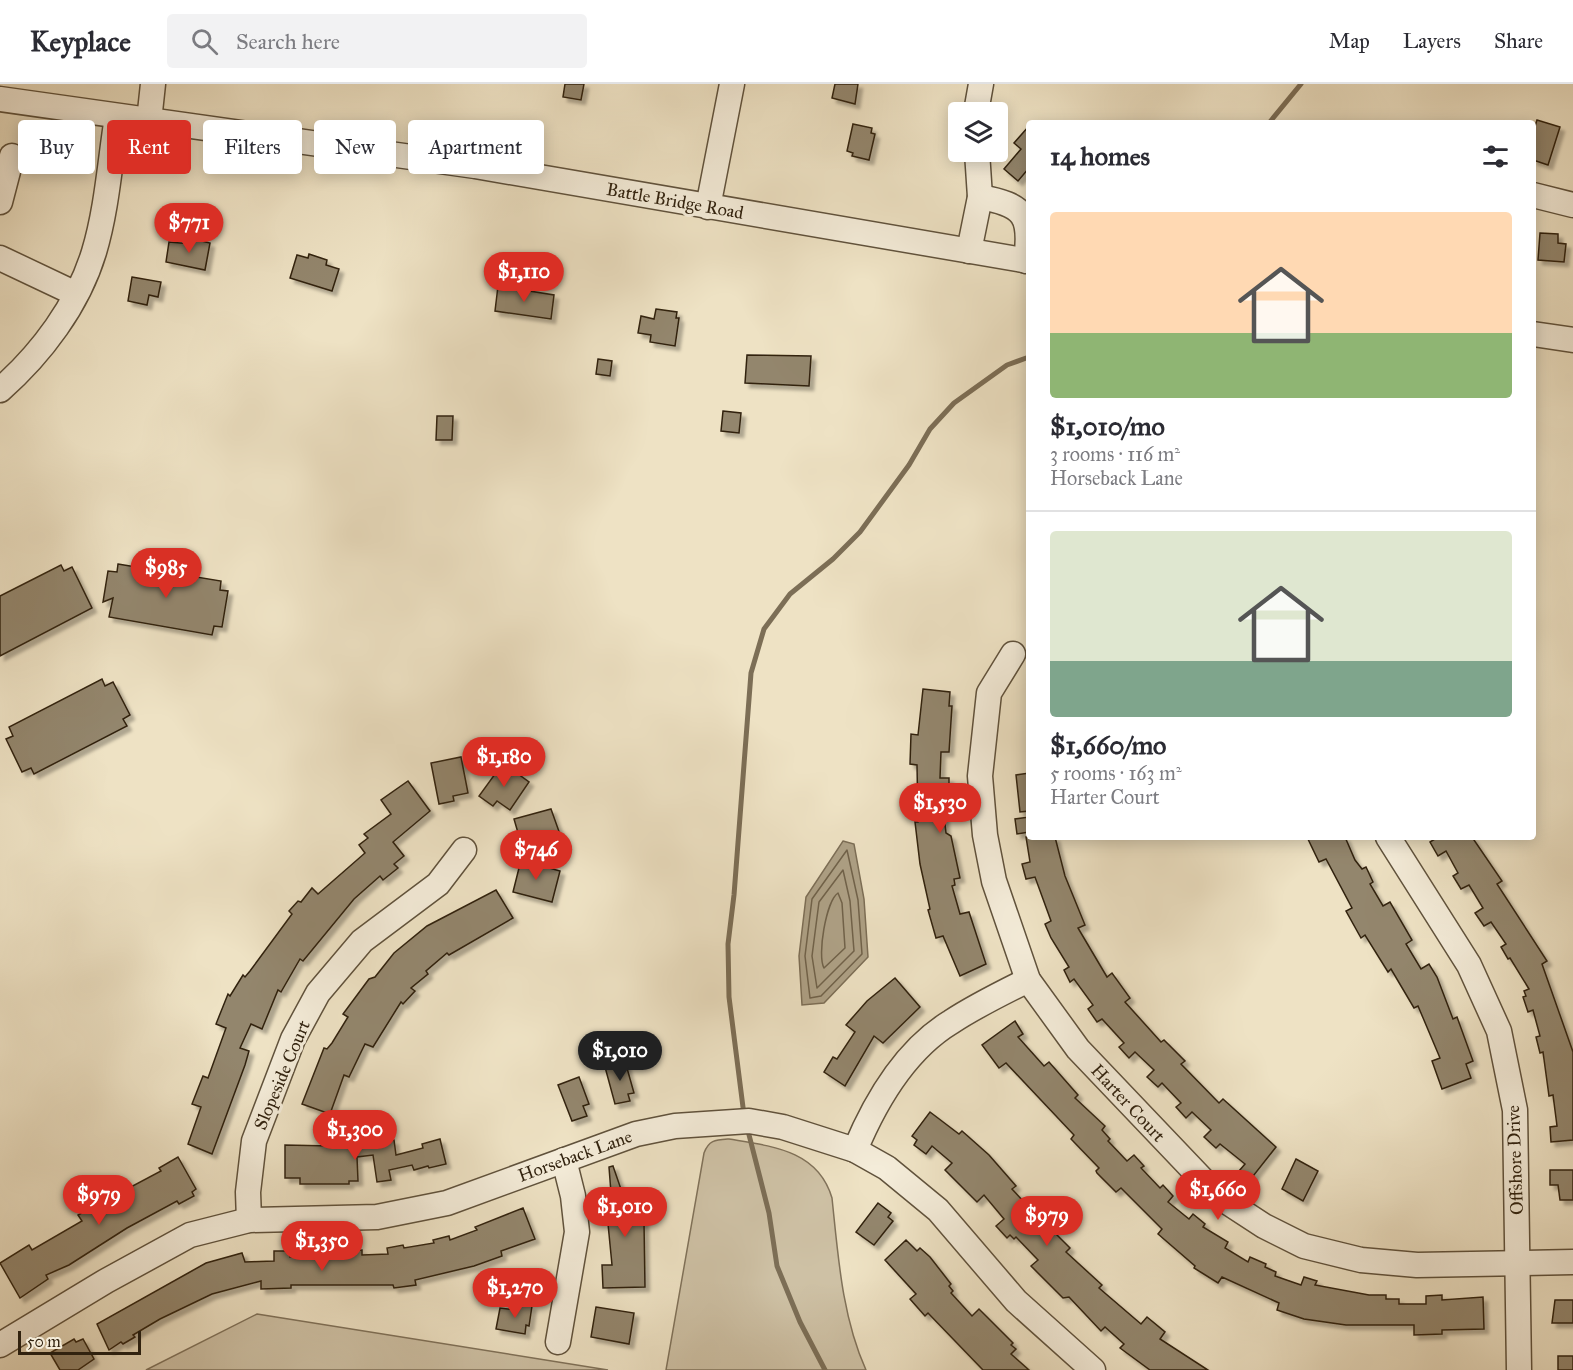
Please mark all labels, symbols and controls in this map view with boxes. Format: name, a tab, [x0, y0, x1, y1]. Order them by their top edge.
search box	[167, 14, 587, 68]
text: Keyplace	[30, 24, 131, 59]
icon: search	[188, 25, 221, 58]
text: Search here	[236, 28, 340, 55]
text: Map	[1329, 28, 1370, 54]
text: Layers	[1403, 28, 1461, 54]
text: Share	[1494, 28, 1543, 54]
map controls	[948, 102, 1008, 162]
button: layers	[948, 102, 1008, 162]
chip: Buy	[18, 120, 95, 174]
chip: Rent	[107, 120, 191, 174]
chip: Filters	[203, 120, 302, 174]
chip: New	[314, 120, 396, 174]
chip: Apartment	[408, 120, 544, 174]
text: 14 homes	[1050, 140, 1150, 172]
icon: filters	[1479, 140, 1512, 173]
street label: Battle Bridge Road	[604, 178, 745, 225]
pin: $771	[153, 203, 225, 254]
text: $771	[168, 210, 210, 234]
icon: home	[1227, 251, 1335, 359]
pin: $1,110	[475, 252, 573, 303]
text: $1,110	[498, 259, 550, 283]
text: $1,010/mo	[1050, 410, 1165, 442]
text: 3 rooms · 116 m²	[1050, 442, 1180, 466]
text: Horseback Lane	[1050, 466, 1183, 490]
pin: $985	[130, 548, 202, 599]
text: $985	[145, 555, 187, 579]
icon: home	[1227, 570, 1335, 678]
text: $1,660/mo	[1050, 729, 1166, 761]
pin: $1,180	[455, 737, 553, 788]
text: $1,180	[476, 744, 532, 768]
text: 5 rooms · 163 m²	[1050, 761, 1182, 785]
pin: $1,530	[891, 783, 989, 834]
text: Harter Court	[1050, 785, 1160, 809]
text: $1,530	[913, 790, 967, 814]
pin: $746	[500, 830, 572, 881]
text: $746	[514, 837, 558, 861]
street label: Slopeside Court	[249, 1016, 315, 1133]
pin: $1,010	[571, 1031, 669, 1082]
text: $1,010	[592, 1038, 648, 1062]
street label: Harter Court	[1086, 1059, 1170, 1147]
street label: Offshore Drive	[1502, 1105, 1528, 1215]
pin: $1,300	[306, 1110, 404, 1161]
text: $1,300	[327, 1117, 383, 1141]
street label: Horseback Lane	[515, 1125, 635, 1187]
pin: $1,660	[1169, 1170, 1267, 1221]
pin: $979	[63, 1175, 135, 1226]
text: $1,660	[1189, 1177, 1247, 1201]
text: $979	[77, 1182, 121, 1206]
pin: $1,010	[576, 1187, 674, 1238]
text: $1,010	[597, 1194, 653, 1218]
pin: $979	[1011, 1196, 1083, 1247]
text: $979	[1025, 1203, 1069, 1227]
pin: $1,350	[273, 1221, 371, 1272]
text: $1,350	[295, 1228, 349, 1252]
pin: $1,270	[466, 1268, 564, 1319]
text: $1,270	[487, 1275, 543, 1299]
scale bar	[18, 1328, 141, 1356]
text: 50 m	[27, 1332, 61, 1351]

